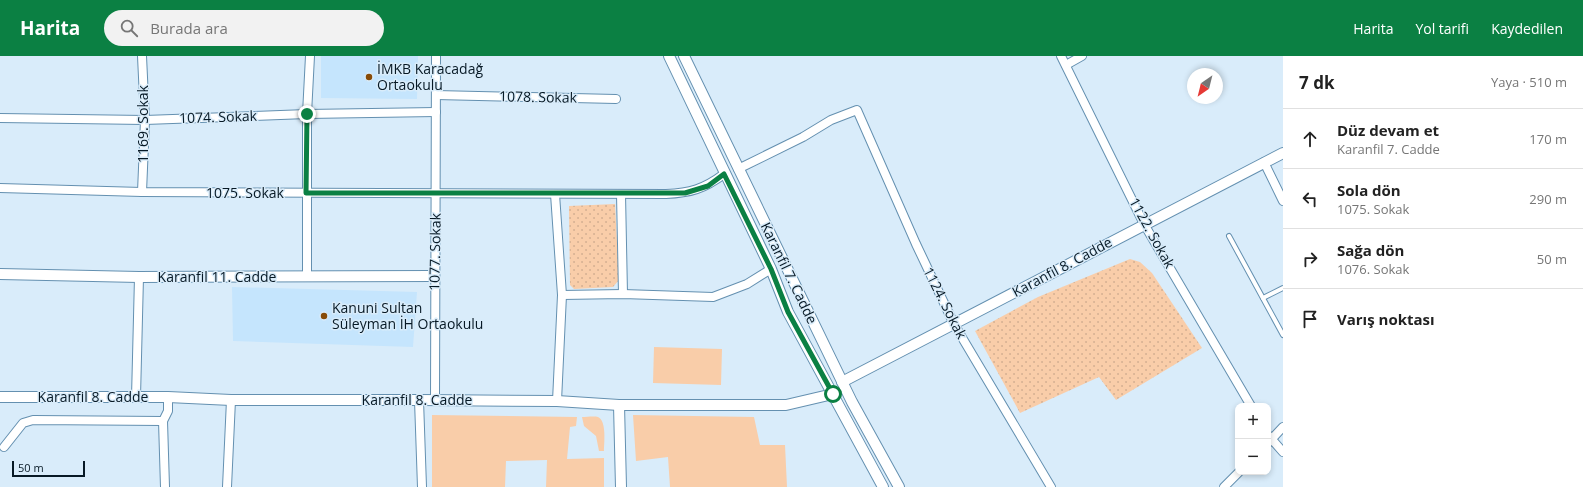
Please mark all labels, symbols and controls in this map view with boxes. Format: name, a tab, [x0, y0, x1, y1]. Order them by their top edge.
search box	[104, 10, 384, 46]
text: Harita	[20, 15, 80, 41]
icon: search	[118, 17, 140, 39]
text: Burada ara	[150, 18, 228, 38]
text: Harita	[1353, 19, 1393, 38]
text: Yol tarifi	[1415, 19, 1469, 38]
text: Kaydedilen	[1491, 19, 1563, 38]
place label: İMKB Karacadağ Ortaokulu	[377, 59, 483, 94]
north arrow	[1187, 68, 1223, 104]
text: 7 dk	[1299, 71, 1334, 94]
marker: İMKB Karacadağ Ortaokulu	[364, 72, 374, 82]
text: Yaya · 510 m	[1491, 73, 1567, 91]
street label: 1169. Sokak	[133, 84, 152, 163]
street label: 1078. Sokak	[499, 86, 578, 107]
route end	[298, 105, 316, 123]
street label: 1074. Sokak	[179, 106, 258, 127]
text: Düz devam et	[1337, 120, 1439, 140]
icon: ahead	[1299, 128, 1321, 150]
text: 170 m	[1529, 130, 1567, 148]
text: Karanfil 7. Cadde	[1337, 140, 1440, 158]
text: Sola dön	[1337, 180, 1401, 200]
street label: 1075. Sokak	[206, 183, 285, 202]
icon: left	[1299, 188, 1321, 210]
text: 290 m	[1529, 190, 1567, 208]
street label: 1122. Sokak	[1125, 194, 1180, 272]
text: 1075. Sokak	[1337, 200, 1409, 218]
street label: 1077. Sokak	[424, 212, 445, 291]
street label: Karanfil 7. Cadde	[757, 219, 822, 327]
street label: Karanfil 8. Cadde	[1008, 232, 1115, 301]
text: Sağa dön	[1337, 240, 1404, 260]
icon: right	[1299, 248, 1321, 270]
text: 50 m	[1537, 250, 1567, 268]
text: 1076. Sokak	[1337, 260, 1409, 278]
street label: 1124. Sokak	[919, 264, 972, 342]
street label: Karanfil 11. Cadde	[158, 267, 277, 286]
place label: Kanuni Sultan Süleyman İH Ortaokulu	[332, 298, 483, 333]
icon: arrive	[1299, 308, 1321, 330]
text: Varış noktası	[1337, 309, 1435, 329]
marker: Kanuni Sultan Süleyman İH Ortaokulu	[319, 311, 329, 321]
route start	[824, 385, 842, 403]
street label: Karanfil 8. Cadde	[38, 387, 149, 406]
street label: Karanfil 8. Cadde	[362, 390, 473, 409]
map controls	[1235, 403, 1271, 475]
button: +	[1235, 403, 1271, 439]
button: −	[1235, 439, 1271, 475]
scale bar	[12, 459, 85, 478]
text: 50 m	[18, 460, 44, 475]

